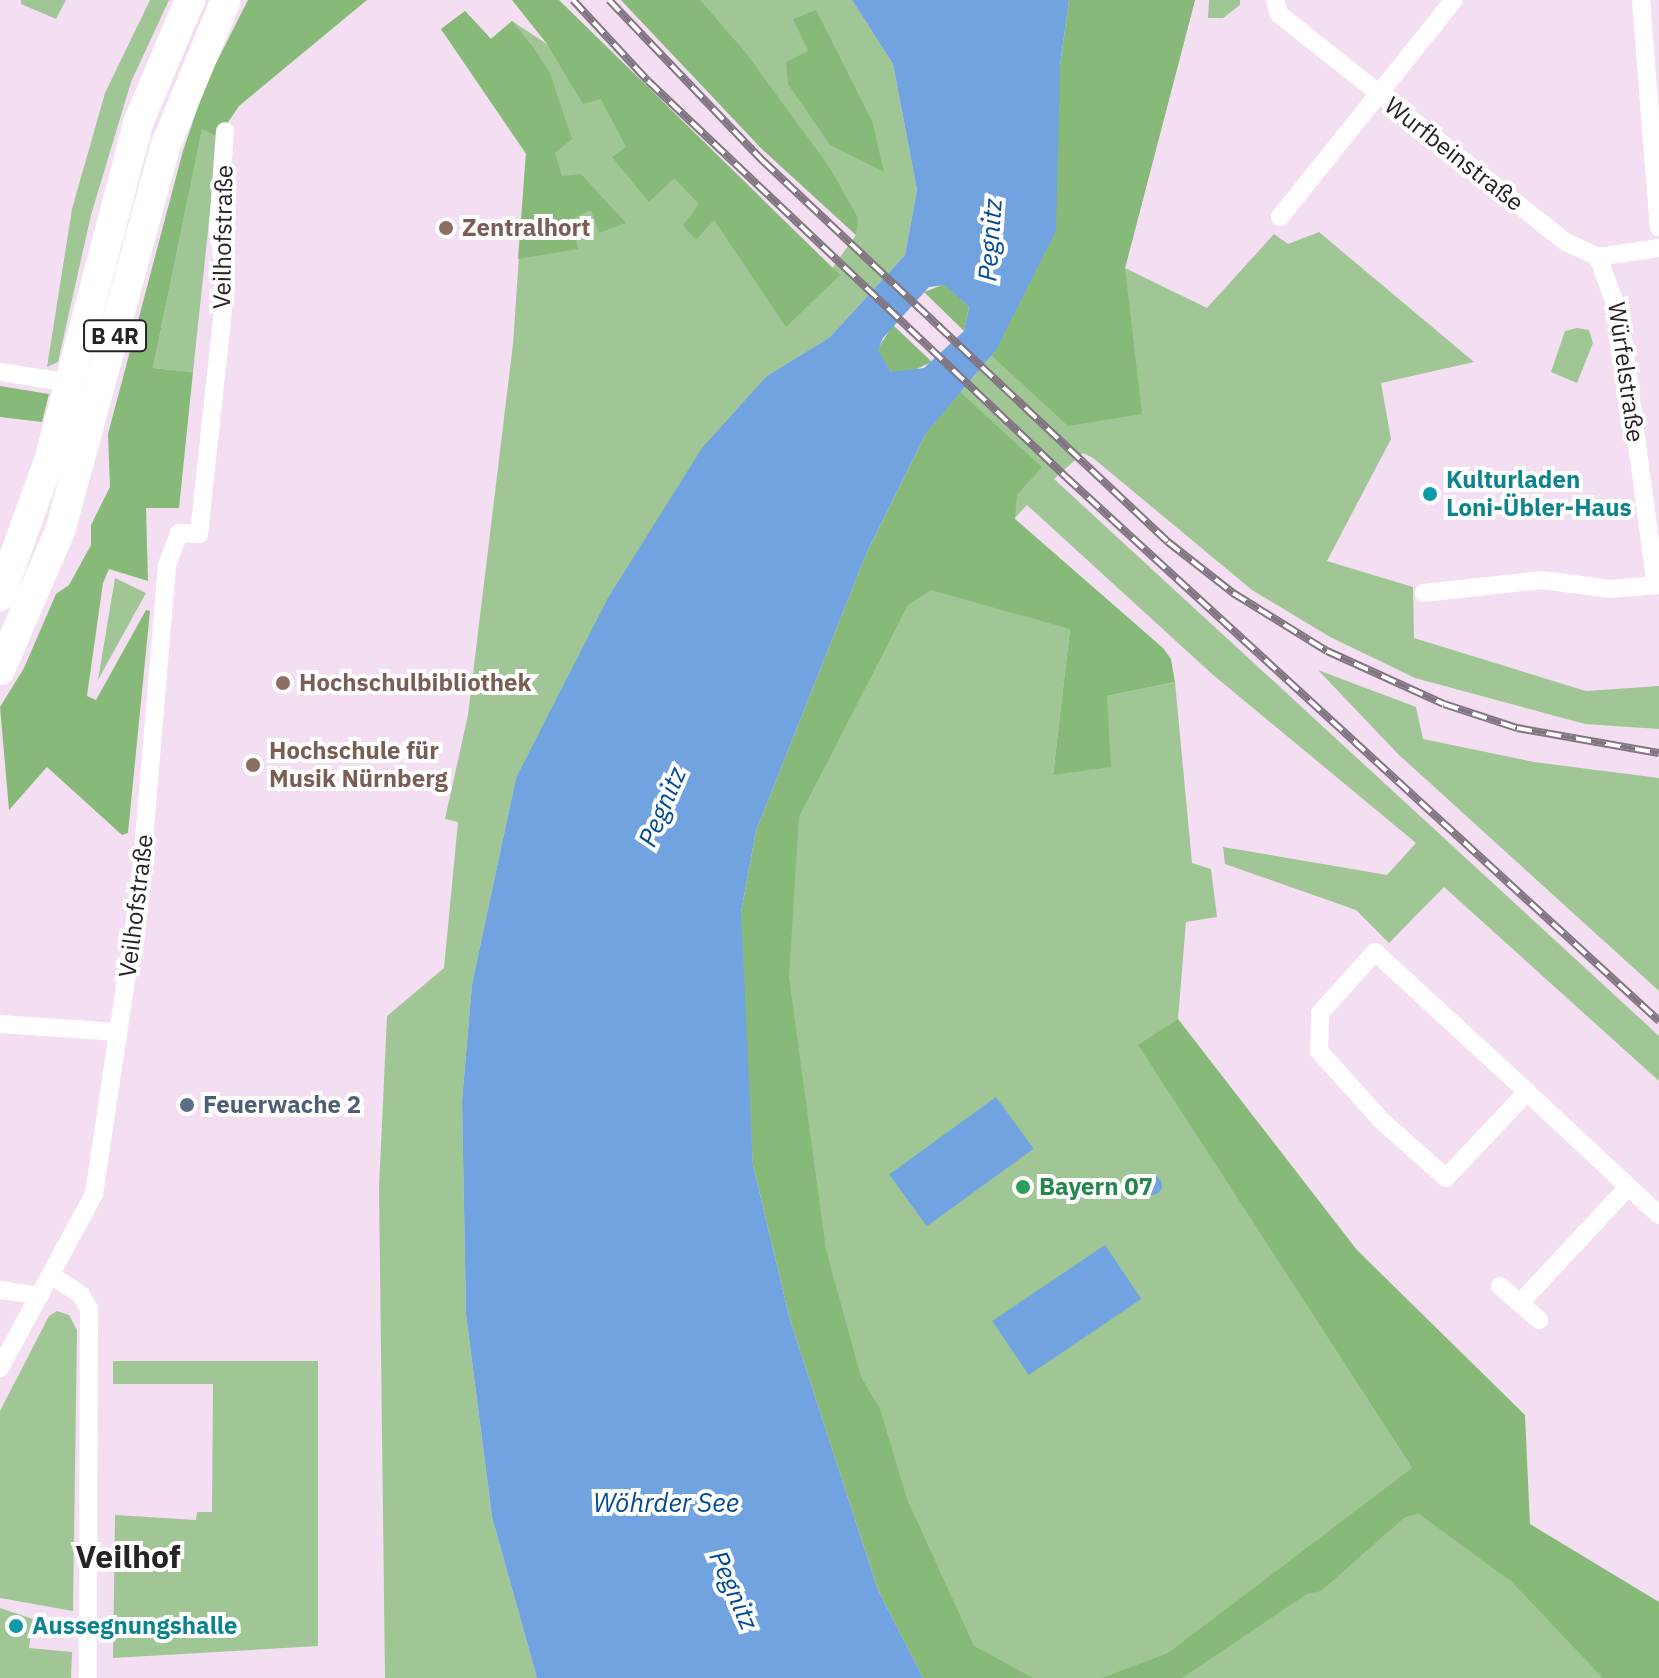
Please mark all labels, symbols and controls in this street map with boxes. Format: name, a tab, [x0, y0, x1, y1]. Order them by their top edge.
street label: Wurfbeinstraße	[1379, 91, 1529, 217]
street label: Veilhofstraße	[207, 165, 239, 309]
water label: Pegnitz	[972, 198, 1008, 282]
place label: Zentralhort	[462, 214, 591, 242]
marker: Zentralhort	[437, 219, 455, 237]
street label: Würfelstraße	[1602, 300, 1650, 444]
road number: B 4R	[83, 318, 147, 354]
place label: Kulturladen Loni-Übler-Haus	[1446, 466, 1632, 522]
marker: Kulturladen Loni-Übler-Haus	[1421, 485, 1439, 503]
place label: Hochschulbibliothek	[299, 669, 531, 697]
marker: Hochschulbibliothek	[274, 674, 292, 692]
place label: Hochschule für Musik Nürnberg	[269, 737, 448, 793]
marker: Hochschule für Musik Nürnberg	[244, 756, 262, 774]
water label: Pegnitz	[631, 763, 693, 851]
street label: Veilhofstraße	[113, 833, 159, 979]
place label: Feuerwache 2	[203, 1091, 361, 1119]
marker: Feuerwache 2	[178, 1096, 196, 1114]
place label: Bayern 07	[1039, 1173, 1153, 1201]
marker: Bayern 07	[1014, 1178, 1032, 1196]
water label: Wöhrder See	[593, 1487, 739, 1519]
district label: Veilhof	[76, 1537, 180, 1575]
water label: Pegnitz	[703, 1546, 765, 1634]
place label: Aussegnungshalle	[32, 1612, 238, 1640]
marker: Aussegnungshalle	[7, 1617, 25, 1635]

